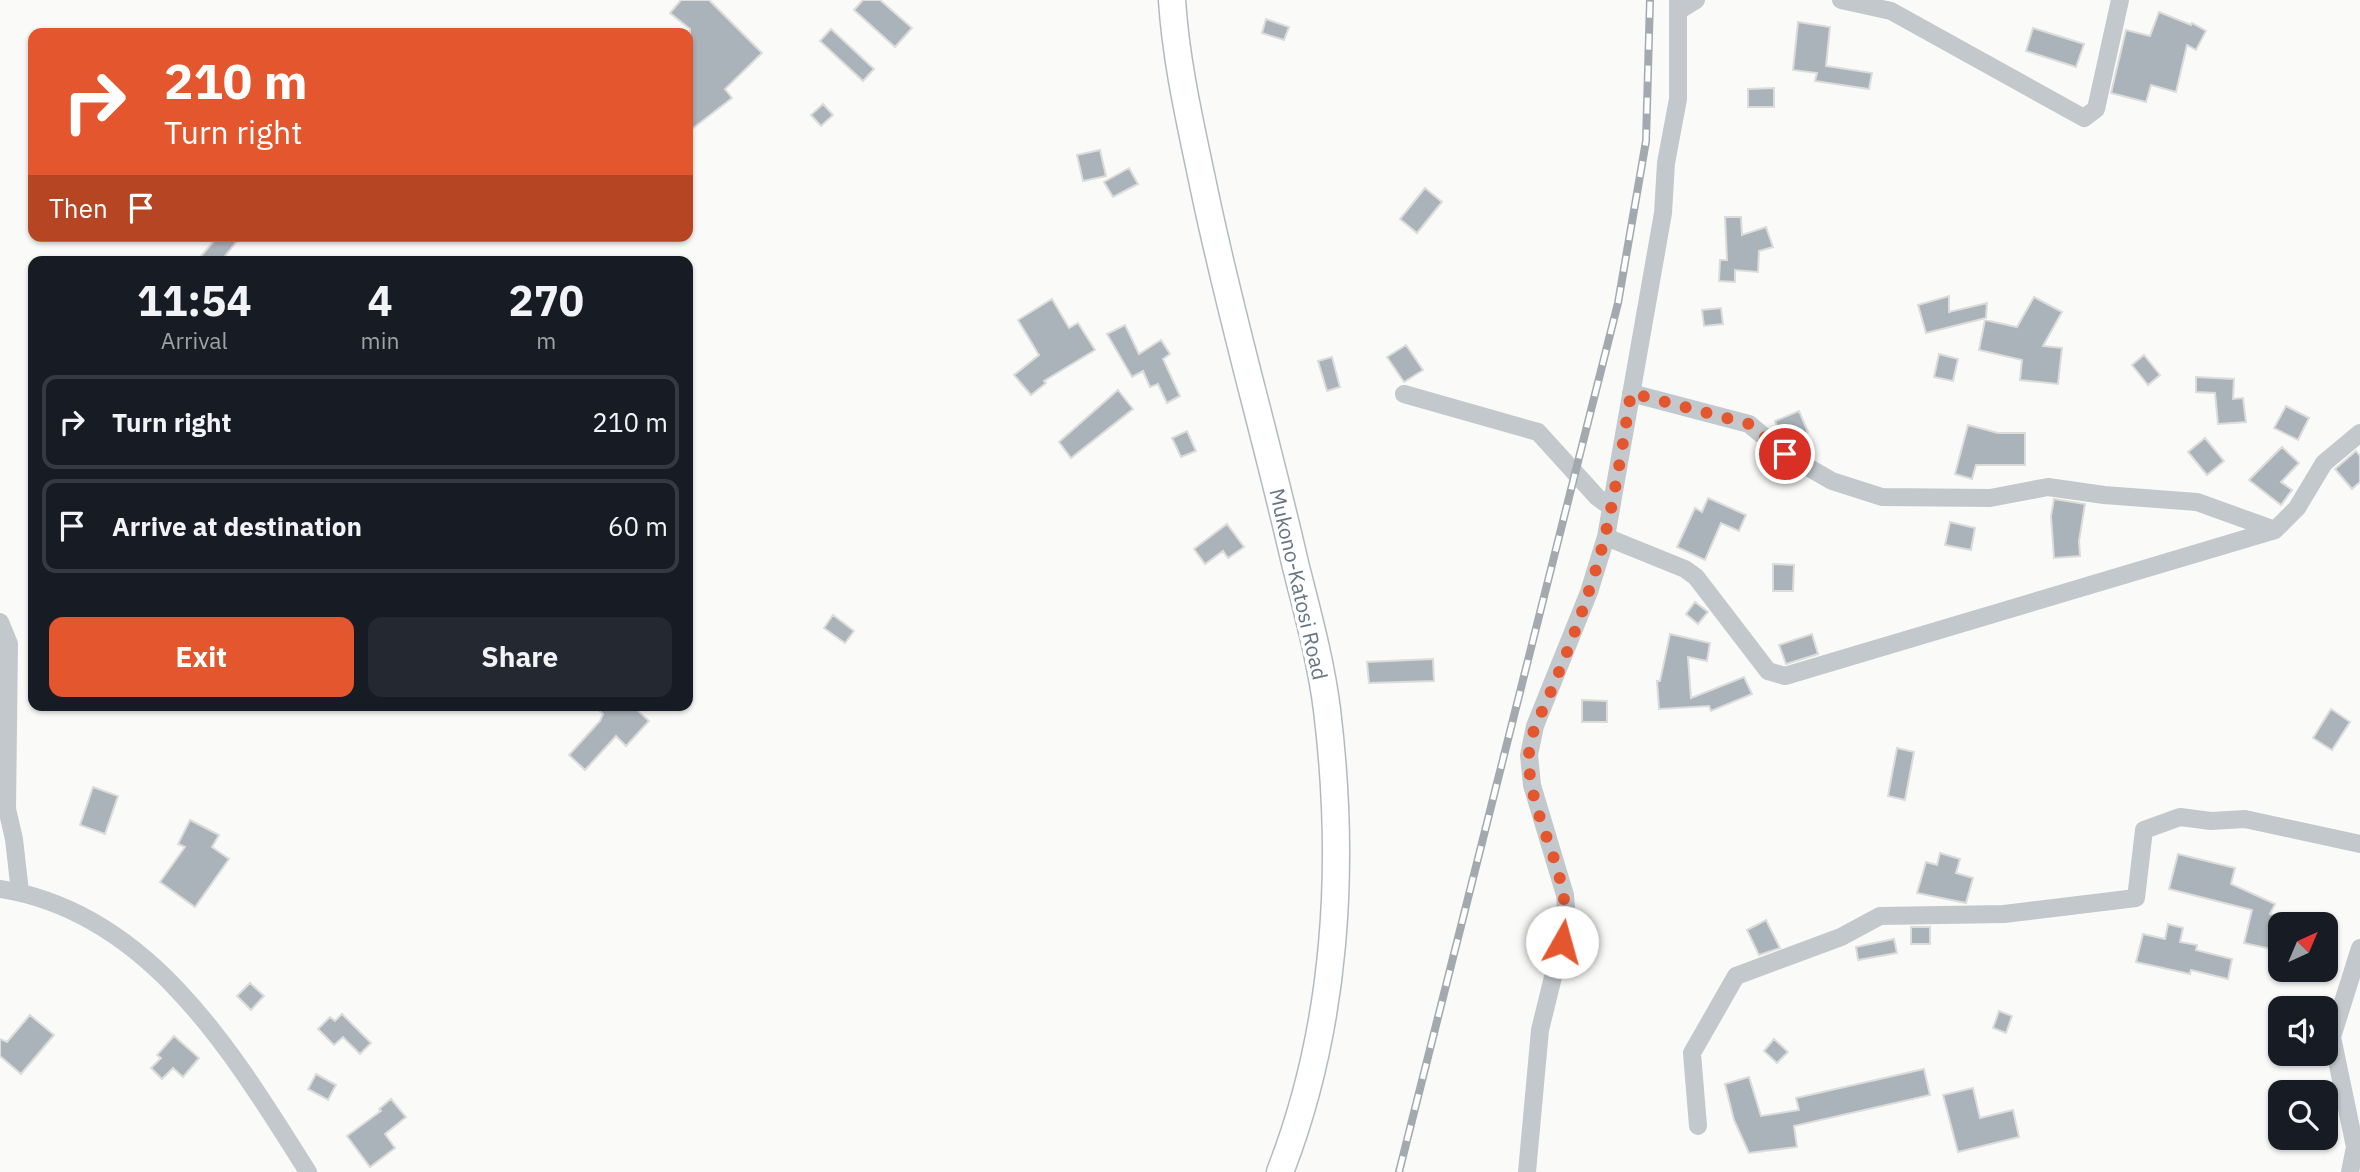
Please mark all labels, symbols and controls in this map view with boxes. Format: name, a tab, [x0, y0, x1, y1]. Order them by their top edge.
text: 210 m	[164, 49, 308, 112]
icon: right	[49, 56, 140, 147]
text: Turn right	[164, 111, 302, 153]
icon: arrive	[122, 189, 160, 227]
text: Then	[49, 191, 108, 225]
text: 11:54	[137, 273, 252, 328]
text: 4	[367, 273, 393, 328]
text: 270	[508, 273, 584, 328]
text: Arrival	[161, 325, 228, 355]
text: min	[361, 325, 399, 355]
text: m	[536, 325, 556, 355]
icon: right	[53, 403, 91, 441]
text: Turn right	[112, 405, 231, 439]
text: 210 m	[592, 405, 668, 439]
pin	[1755, 424, 1815, 484]
icon: arrive	[1766, 435, 1804, 473]
street label: Mukono-Katosi Road	[1263, 486, 1335, 682]
icon: arrive	[53, 507, 91, 545]
text: Arrive at destination	[112, 509, 362, 543]
text: 60 m	[608, 509, 668, 543]
button: Exit	[49, 617, 354, 697]
button: Share	[368, 617, 672, 697]
position arrow	[1525, 905, 1599, 979]
north arrow	[2268, 912, 2338, 982]
map controls	[2268, 912, 2338, 1150]
button: sound	[2268, 996, 2338, 1066]
button: search	[2268, 1080, 2338, 1150]

